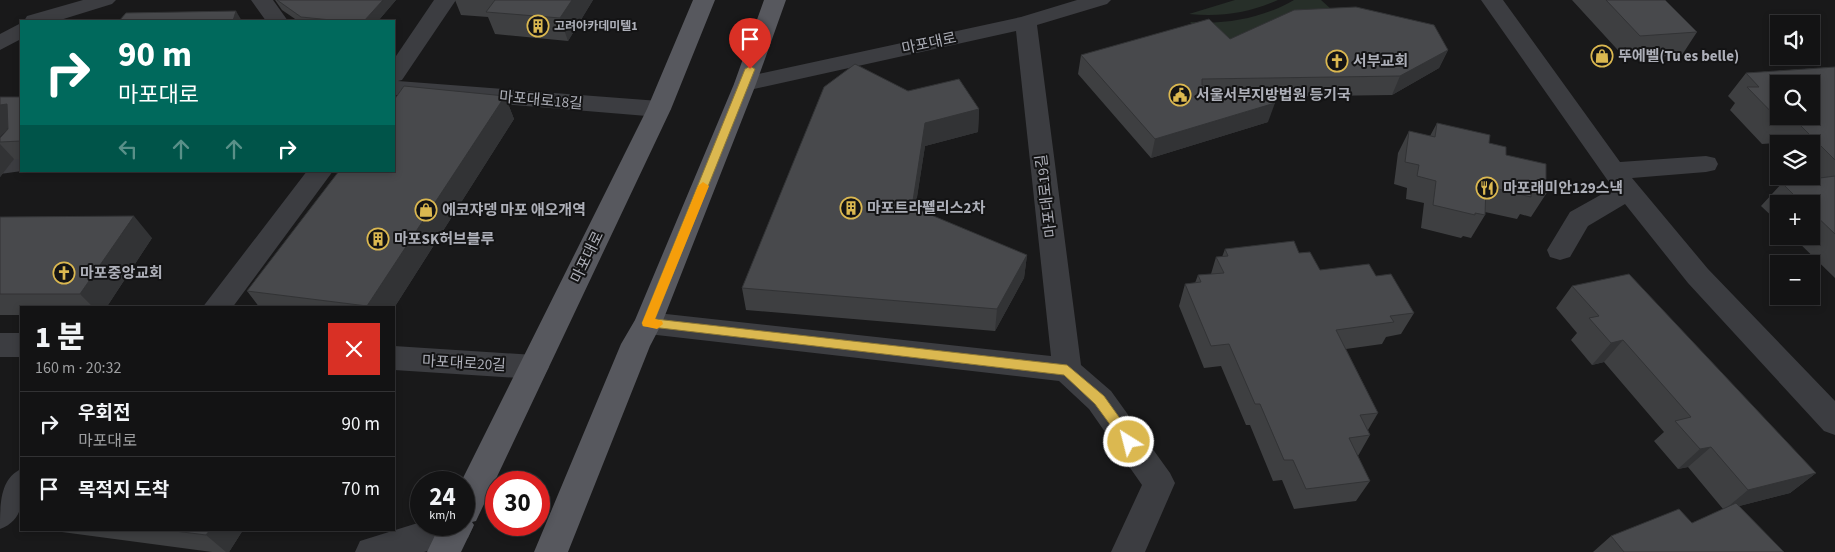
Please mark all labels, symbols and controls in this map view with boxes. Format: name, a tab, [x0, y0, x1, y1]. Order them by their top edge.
building icon: 고려아카데미텔1	[526, 14, 550, 38]
map controls	[1770, 15, 1820, 305]
button: sound	[1770, 15, 1820, 65]
place label: 고려아카데미텔1	[554, 18, 638, 35]
pin	[729, 18, 771, 69]
icon: arrive	[736, 25, 764, 53]
street label: 마포대로	[900, 27, 958, 59]
text: 90 m	[118, 30, 192, 80]
icon: right	[35, 40, 100, 105]
shop icon: 뚜에벨(Tu es belle)	[1590, 44, 1614, 68]
place label: 뚜에벨(Tu es belle)	[1618, 46, 1739, 67]
church icon: 서부교회	[1325, 49, 1349, 73]
place label: 서부교회	[1353, 51, 1408, 72]
button: search	[1770, 75, 1820, 125]
text: 마포대로	[118, 79, 199, 111]
public building icon: 서울서부지방법원 등기국	[1168, 83, 1192, 107]
place label: 서울서부지방법원 등기국	[1196, 85, 1351, 106]
street label: 마포대로18길	[498, 86, 584, 115]
icon: left	[114, 135, 142, 163]
icon: ahead	[167, 135, 195, 163]
icon: ahead	[220, 135, 248, 163]
icon: right	[273, 135, 301, 163]
button: layers	[1770, 135, 1820, 185]
street label: 마포대로19길	[1031, 153, 1062, 239]
restaurant icon: 마포래미안129스낵	[1475, 176, 1499, 200]
place label: 마포래미안129스낵	[1503, 178, 1623, 199]
button: +	[1770, 195, 1820, 245]
building icon: 마포트라펠리스2차	[839, 196, 863, 220]
shop icon: 에코쟈뎅 마포 애오개역	[414, 198, 438, 222]
place label: 마포트라펠리스2차	[867, 198, 986, 219]
place label: 에코쟈뎅 마포 애오개역	[442, 200, 586, 221]
building icon: 마포SK허브블루	[366, 227, 390, 251]
street label: 마포대로	[566, 228, 609, 287]
place label: 마포SK허브블루	[394, 229, 495, 250]
button: −	[1770, 255, 1820, 305]
church icon: 마포중앙교회	[52, 261, 76, 285]
place label: 마포중앙교회	[80, 263, 163, 284]
text: 1 분	[35, 316, 85, 359]
button: close	[328, 323, 380, 375]
street label: 마포대로20길	[422, 351, 506, 376]
text: 160 m · 20:32	[35, 357, 122, 379]
text: 우회전	[78, 400, 130, 427]
icon: right	[35, 410, 63, 438]
text: 90 m	[342, 411, 380, 438]
position arrow	[1102, 415, 1154, 467]
text: 마포대로	[78, 430, 137, 452]
speed limit sign: 30	[485, 471, 550, 536]
icon: arrive	[35, 475, 63, 503]
text: 70 m	[342, 476, 380, 503]
text: 목적지 도착	[78, 477, 169, 504]
text: 24	[429, 479, 456, 515]
text: km/h	[429, 507, 456, 524]

